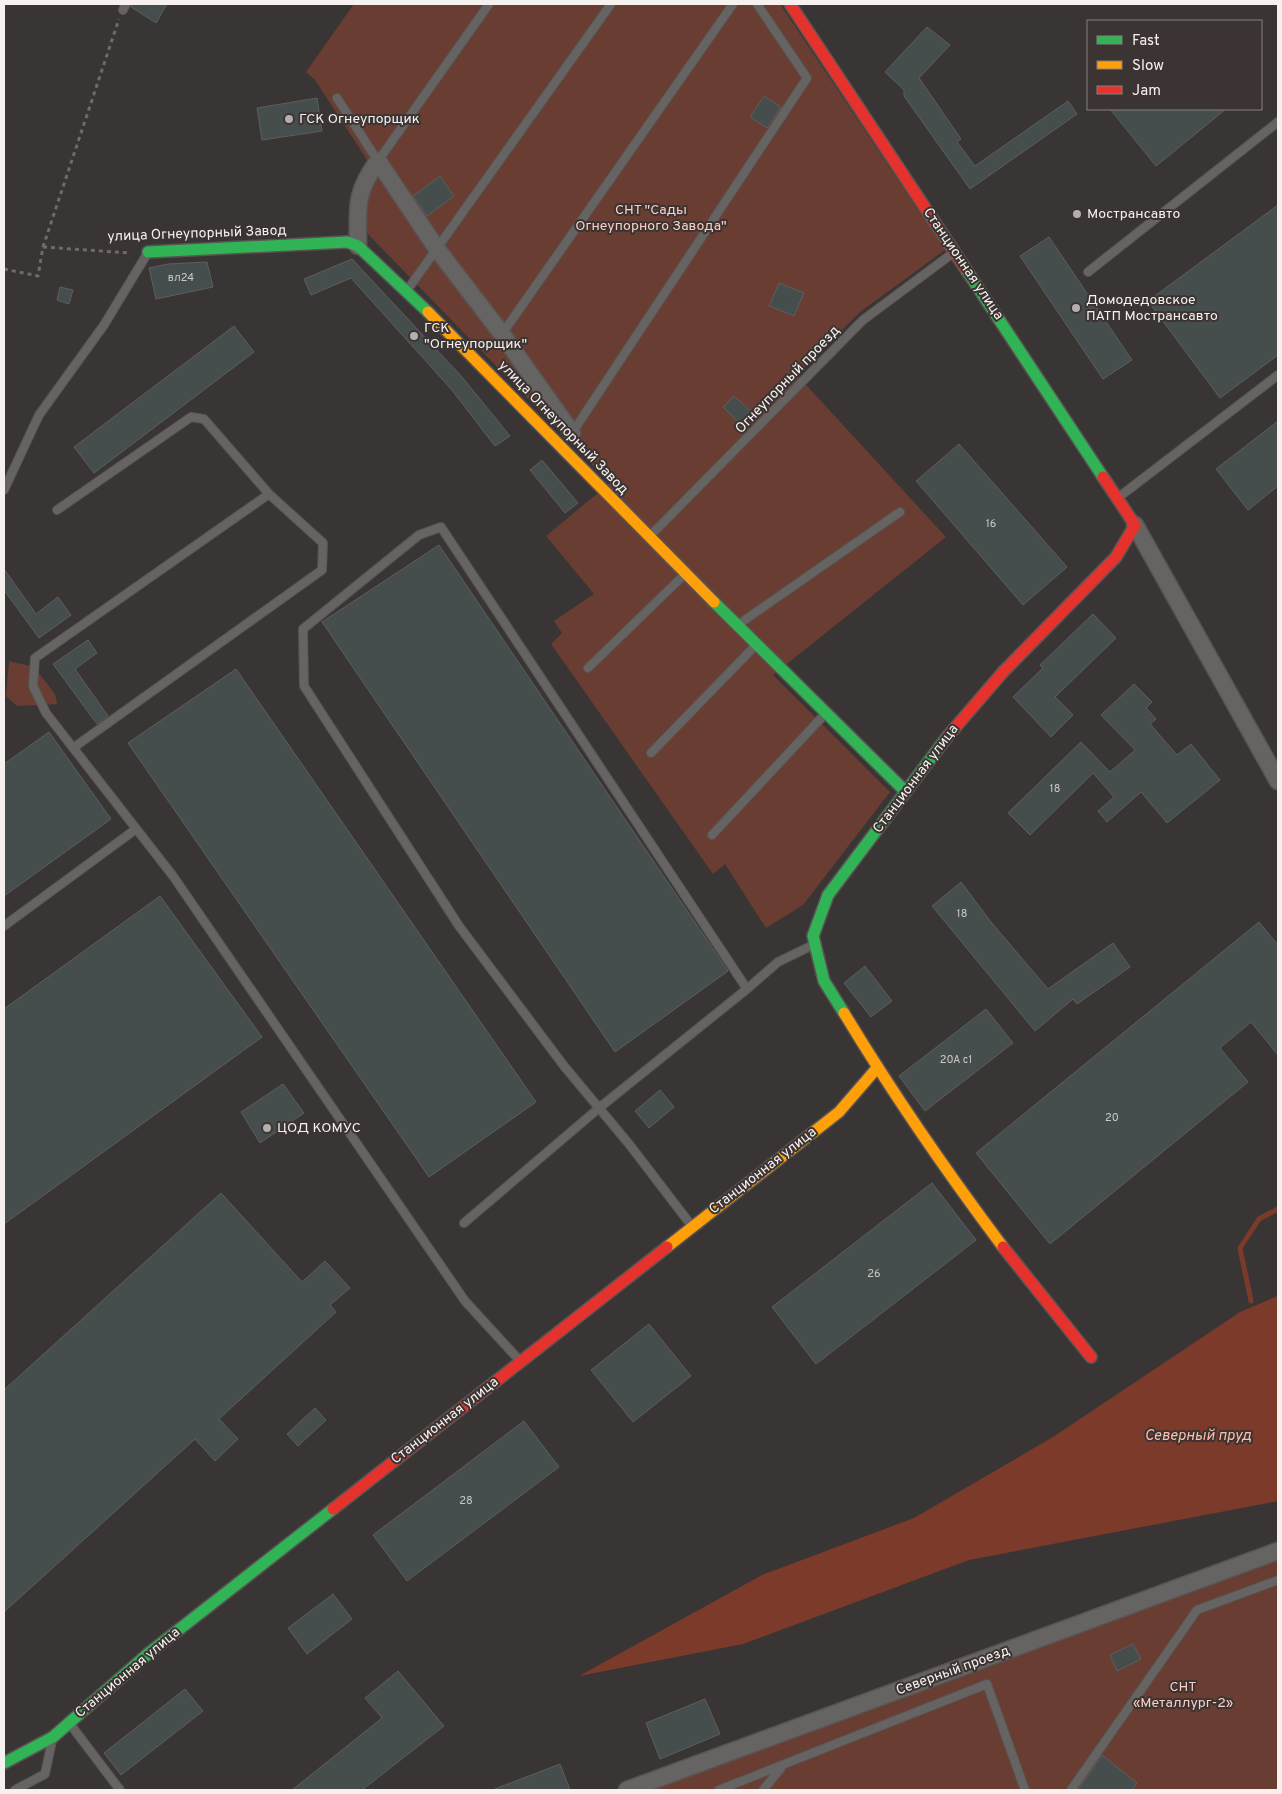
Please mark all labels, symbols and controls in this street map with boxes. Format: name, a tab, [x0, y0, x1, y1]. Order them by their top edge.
legend	[1087, 20, 1262, 110]
text: Fast	[1132, 32, 1160, 51]
text: Slow	[1132, 57, 1164, 76]
text: Jam	[1132, 82, 1161, 101]
place label: ГСК Огнеупорщик	[299, 111, 420, 128]
marker: ГСК Огнеупорщик	[283, 113, 295, 125]
park label: СНТ "Сады Огнеупорного Завода"	[575, 202, 727, 235]
street label: Станционная улица	[919, 205, 1007, 323]
place label: Мострансавто	[1087, 206, 1180, 223]
marker: Мострансавто	[1071, 208, 1083, 220]
street label: улица Огнеупорный Завод	[107, 222, 287, 246]
house number: вл24	[168, 271, 194, 285]
place label: Домодедовское ПАТП Мострансавто	[1086, 292, 1218, 325]
marker: Домодедовское ПАТП Мострансавто	[1070, 302, 1082, 314]
place label: ГСК "Огнеупорщик"	[424, 320, 527, 353]
street label: Огнеупорный проезд	[732, 323, 844, 437]
marker: ГСК "Огнеупорщик"	[408, 330, 420, 342]
street label: улица Огнеупорный Завод	[495, 358, 631, 498]
house number: 16	[986, 517, 996, 531]
street label: Станционная улица	[870, 721, 962, 837]
house number: 18	[1050, 782, 1060, 796]
house number: 18	[957, 907, 967, 921]
house number: 20А с1	[940, 1053, 972, 1067]
house number: 20	[1105, 1111, 1119, 1125]
place label: ЦОД КОМУС	[277, 1120, 361, 1137]
marker: ЦОД КОМУС	[261, 1122, 273, 1134]
street label: Станционная улица	[706, 1124, 820, 1218]
house number: 26	[867, 1267, 881, 1281]
street label: Станционная улица	[388, 1374, 502, 1468]
water label: Северный пруд	[1144, 1427, 1252, 1446]
house number: 28	[459, 1494, 473, 1508]
street label: Станционная улица	[72, 1624, 184, 1722]
street label: Северный проезд	[894, 1643, 1012, 1699]
park label: СНТ «Металлург-2»	[1133, 1679, 1233, 1712]

